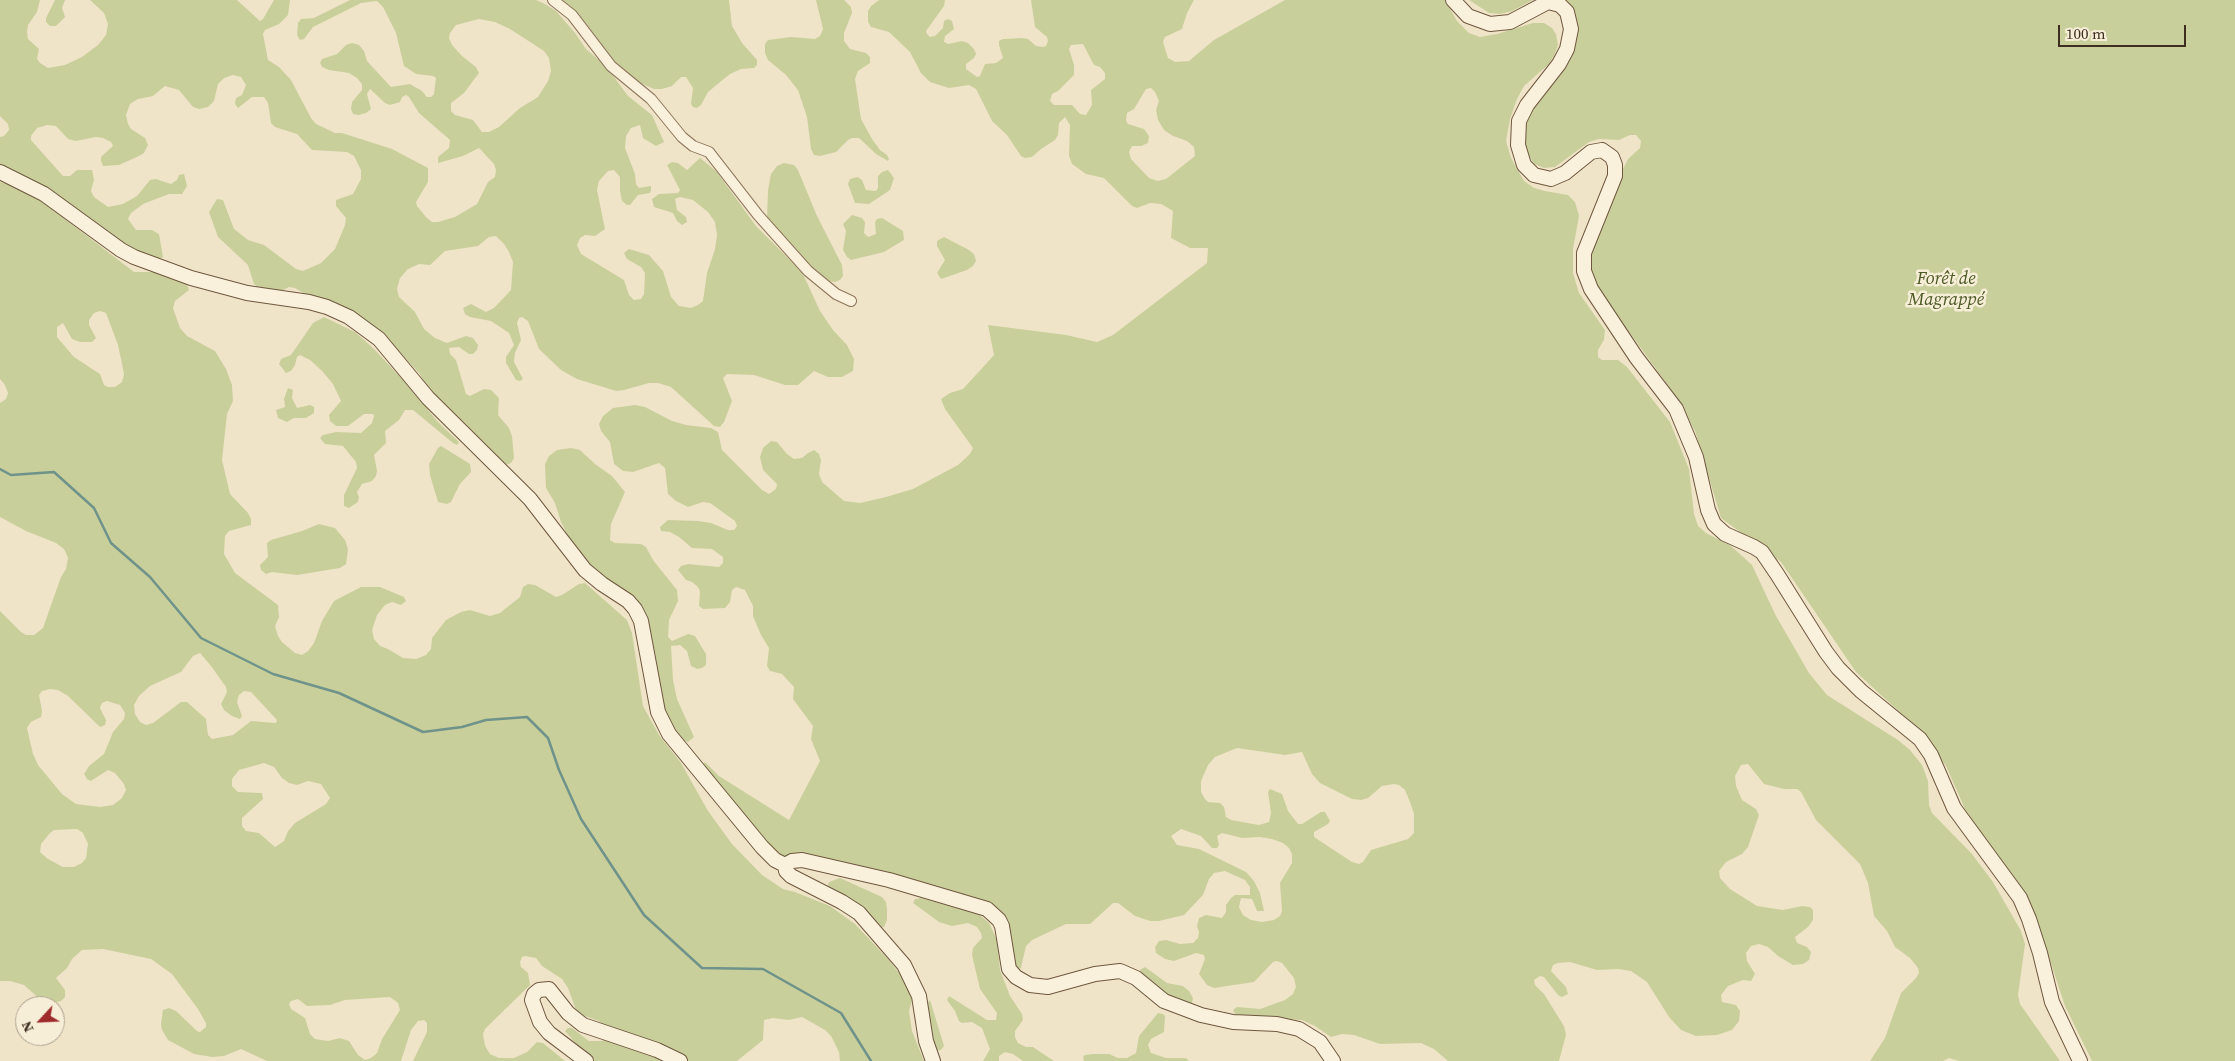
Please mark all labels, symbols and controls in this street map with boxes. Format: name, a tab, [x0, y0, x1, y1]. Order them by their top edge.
scale bar	[2060, 15, 2188, 47]
text: 100 m	[2066, 23, 2106, 44]
park label: Forêt de Magrappé	[1908, 268, 1984, 310]
north arrow	[15, 996, 65, 1046]
text: N	[16, 1018, 39, 1036]

